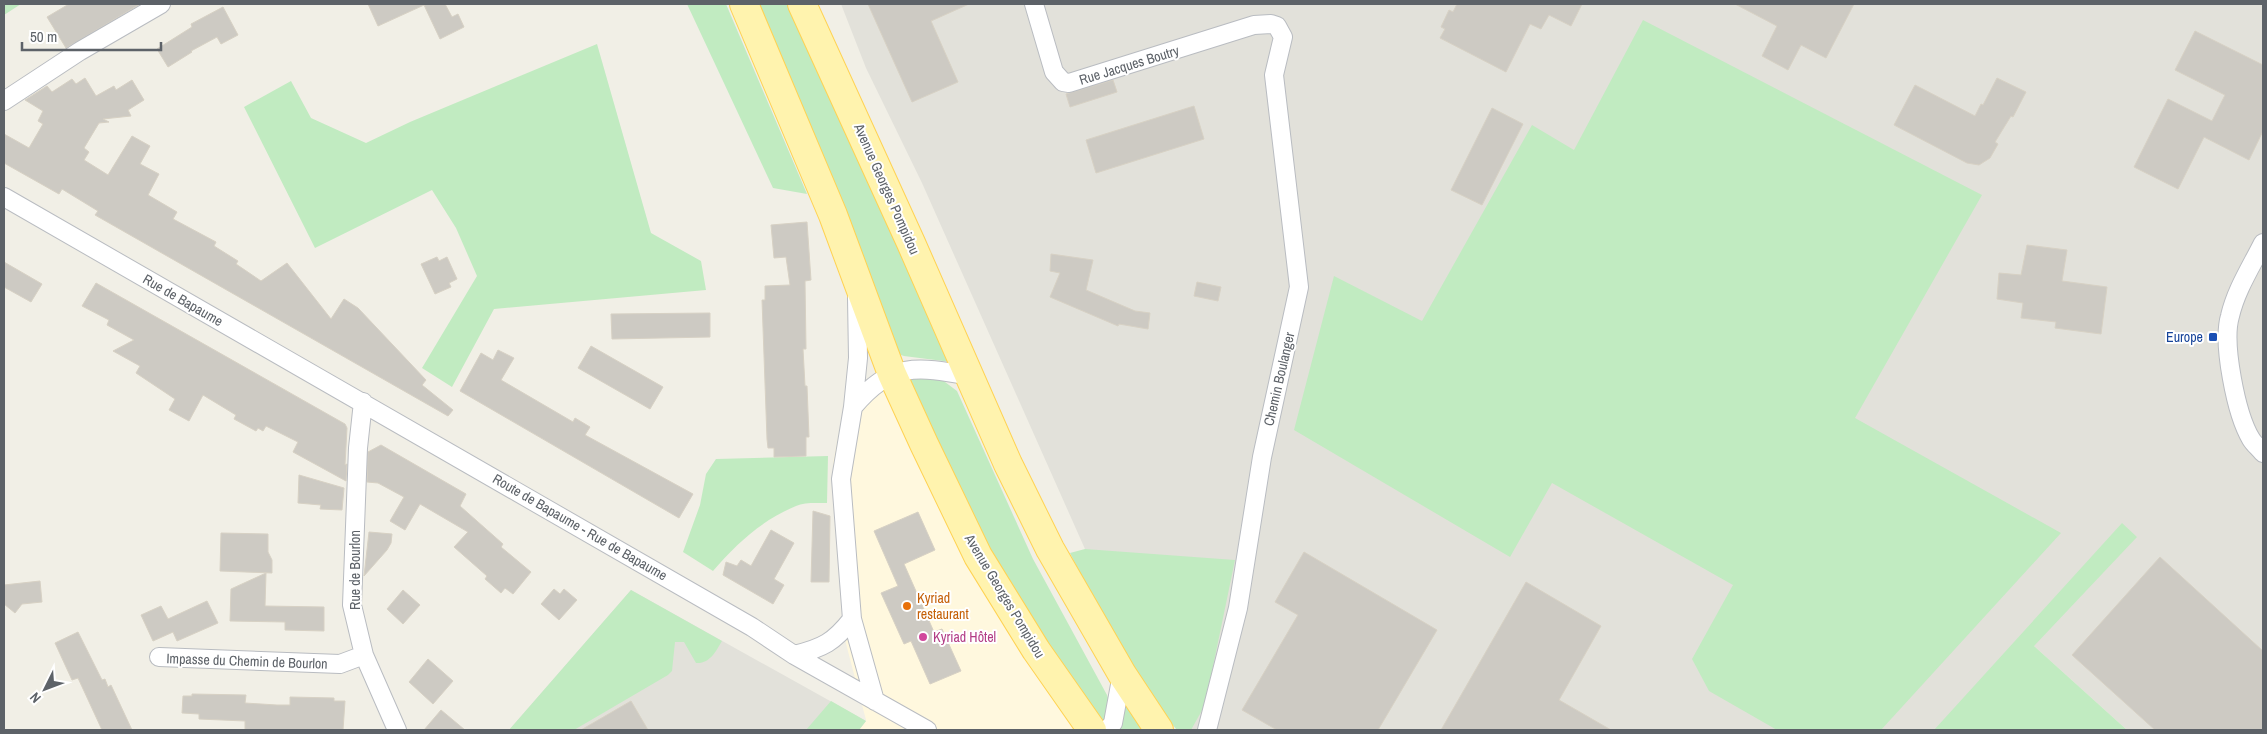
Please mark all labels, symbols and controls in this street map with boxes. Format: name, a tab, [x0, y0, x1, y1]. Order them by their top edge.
scale bar	[22, 20, 161, 52]
text: 50 m	[30, 26, 57, 47]
street label: Rue Jacques Boutry	[1077, 41, 1181, 89]
street label: Avenue Georges Pompidou	[850, 120, 924, 257]
street label: Rue de Bapaume	[140, 270, 226, 330]
place label: Europe	[2166, 328, 2203, 346]
street label: Chemin Boulanger	[1259, 330, 1299, 428]
marker: Europe	[2207, 331, 2219, 343]
street label: Route de Bapaume - Rue de Bapaume	[490, 470, 670, 584]
street label: Rue de Bourlon	[346, 530, 364, 610]
street label: Avenue Georges Pompidou	[960, 530, 1049, 661]
place label: Kyriad restaurant	[917, 589, 969, 623]
marker: Kyriad restaurant	[901, 600, 913, 612]
place label: Kyriad Hôtel	[933, 628, 996, 646]
marker: Kyriad Hôtel	[917, 631, 929, 643]
street label: Impasse du Chemin de Bourlon	[166, 649, 328, 673]
north arrow	[20, 664, 70, 714]
text: N	[26, 689, 45, 707]

